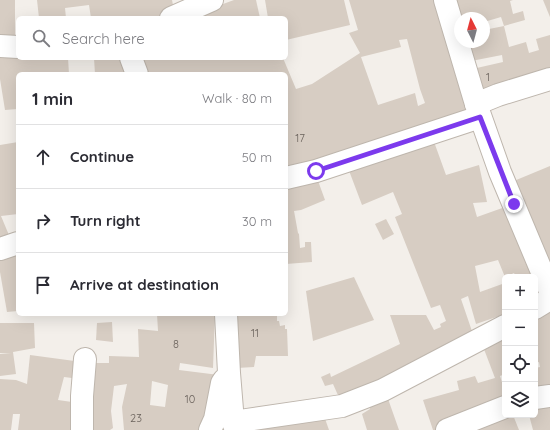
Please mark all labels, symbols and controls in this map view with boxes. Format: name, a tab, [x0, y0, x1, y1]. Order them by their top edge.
north arrow	[454, 12, 490, 48]
search box	[16, 16, 288, 60]
icon: search	[30, 27, 52, 49]
text: Search here	[62, 29, 145, 48]
house number: 1	[486, 70, 490, 84]
text: 1 min	[32, 88, 73, 109]
text: Walk · 80 m	[202, 90, 272, 106]
house number: 17	[295, 131, 305, 145]
icon: ahead	[32, 146, 54, 168]
text: Continue	[70, 147, 134, 166]
text: 50 m	[242, 149, 272, 165]
route start	[307, 162, 325, 180]
route end	[505, 195, 523, 213]
icon: right	[32, 210, 54, 232]
text: Turn right	[70, 211, 141, 230]
text: 30 m	[242, 213, 272, 229]
icon: arrive	[32, 274, 54, 296]
map controls	[502, 274, 538, 418]
button: +	[502, 274, 538, 310]
text: Arrive at destination	[70, 275, 219, 294]
button: −	[502, 310, 538, 346]
house number: 11	[251, 326, 259, 340]
house number: 8	[173, 337, 179, 351]
button: locate	[502, 346, 538, 382]
button: layers	[502, 382, 538, 418]
house number: 10	[185, 392, 195, 406]
house number: 23	[130, 411, 142, 425]

